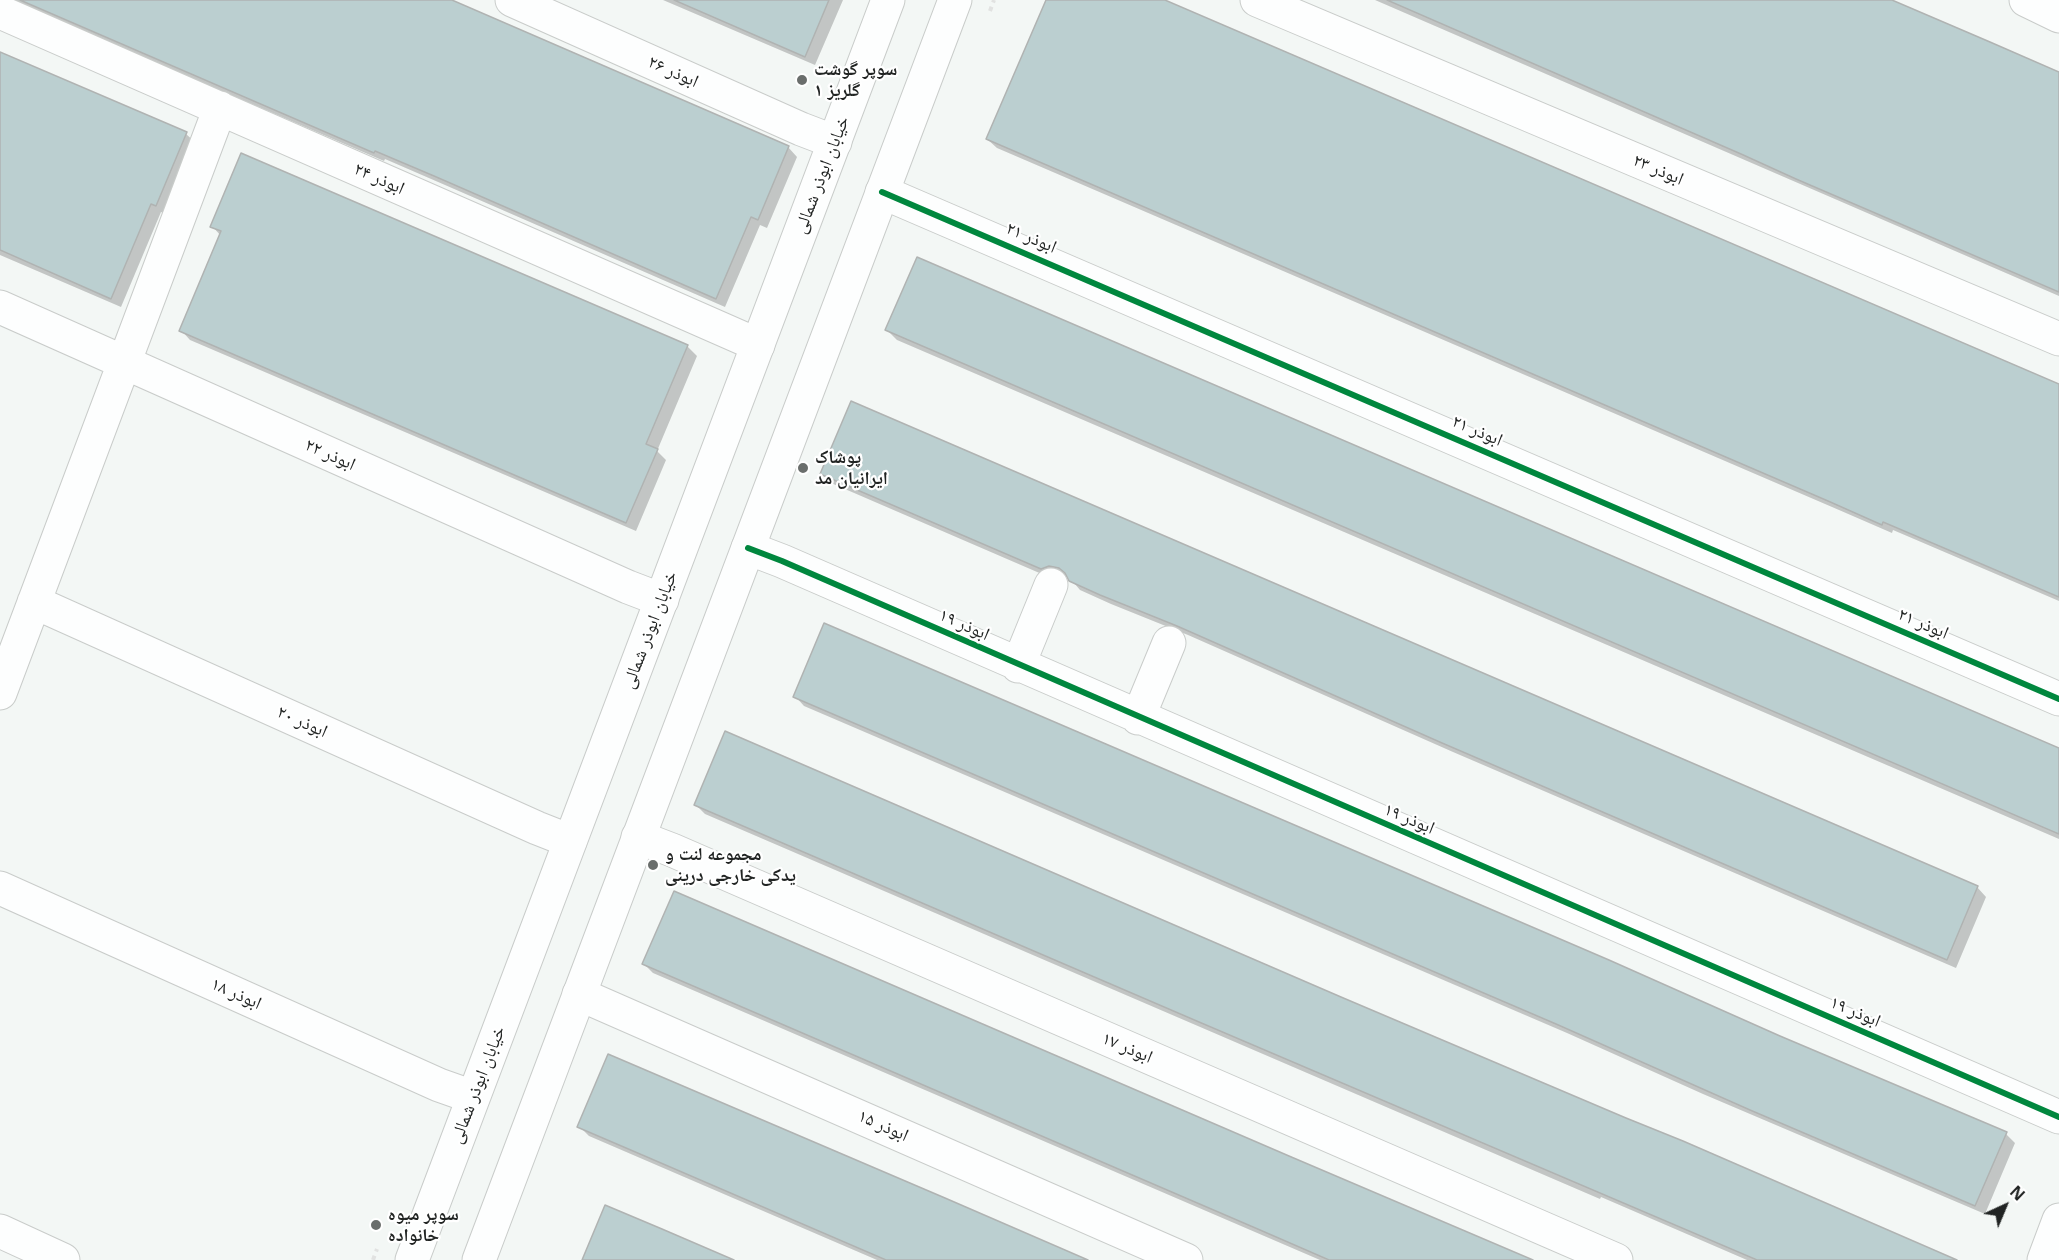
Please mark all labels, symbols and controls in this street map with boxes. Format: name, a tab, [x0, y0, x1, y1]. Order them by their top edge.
street label: ابوذر ۲۶	[644, 51, 702, 93]
place label: سوپر گوشت گلریز ۱	[814, 59, 897, 101]
marker: سوپر گوشت گلریز ۱	[795, 73, 809, 87]
street label: خیابان ابوذر شمالی	[790, 113, 854, 237]
street label: ابوذر ۲۳	[1629, 150, 1687, 190]
street label: ابوذر ۲۴	[350, 158, 408, 200]
street label: ابوذر ۲۱	[1002, 218, 1060, 258]
street label: ابوذر ۲۱	[1448, 411, 1506, 451]
street label: ابوذر ۲۲	[301, 434, 359, 476]
place label: پوشاک ایرانیان مد	[815, 447, 888, 490]
marker: پوشاک ایرانیان مد	[796, 461, 810, 475]
street label: خیابان ابوذر شمالی	[618, 568, 682, 692]
street label: ابوذر ۱۹	[935, 604, 993, 646]
street label: ابوذر ۲۱	[1894, 604, 1952, 644]
street label: ابوذر ۲۰	[273, 701, 331, 743]
street label: ابوذر ۱۹	[1380, 799, 1438, 839]
place label: مجموعه لنت و یدکی خارجی درینی	[665, 844, 796, 886]
marker: مجموعه لنت و یدکی خارجی درینی	[646, 858, 660, 872]
street label: ابوذر ۱۸	[207, 973, 265, 1015]
street label: ابوذر ۱۹	[1826, 992, 1884, 1032]
street label: خیابان ابوذر شمالی	[446, 1023, 510, 1147]
street label: ابوذر ۱۷	[1098, 1028, 1156, 1068]
street label: ابوذر ۱۵	[854, 1105, 912, 1147]
north arrow	[1975, 1176, 2035, 1236]
text: N	[2005, 1181, 2030, 1205]
place label: سوپر میوه خانواده	[388, 1204, 459, 1246]
marker: سوپر میوه خانواده	[369, 1218, 383, 1232]

